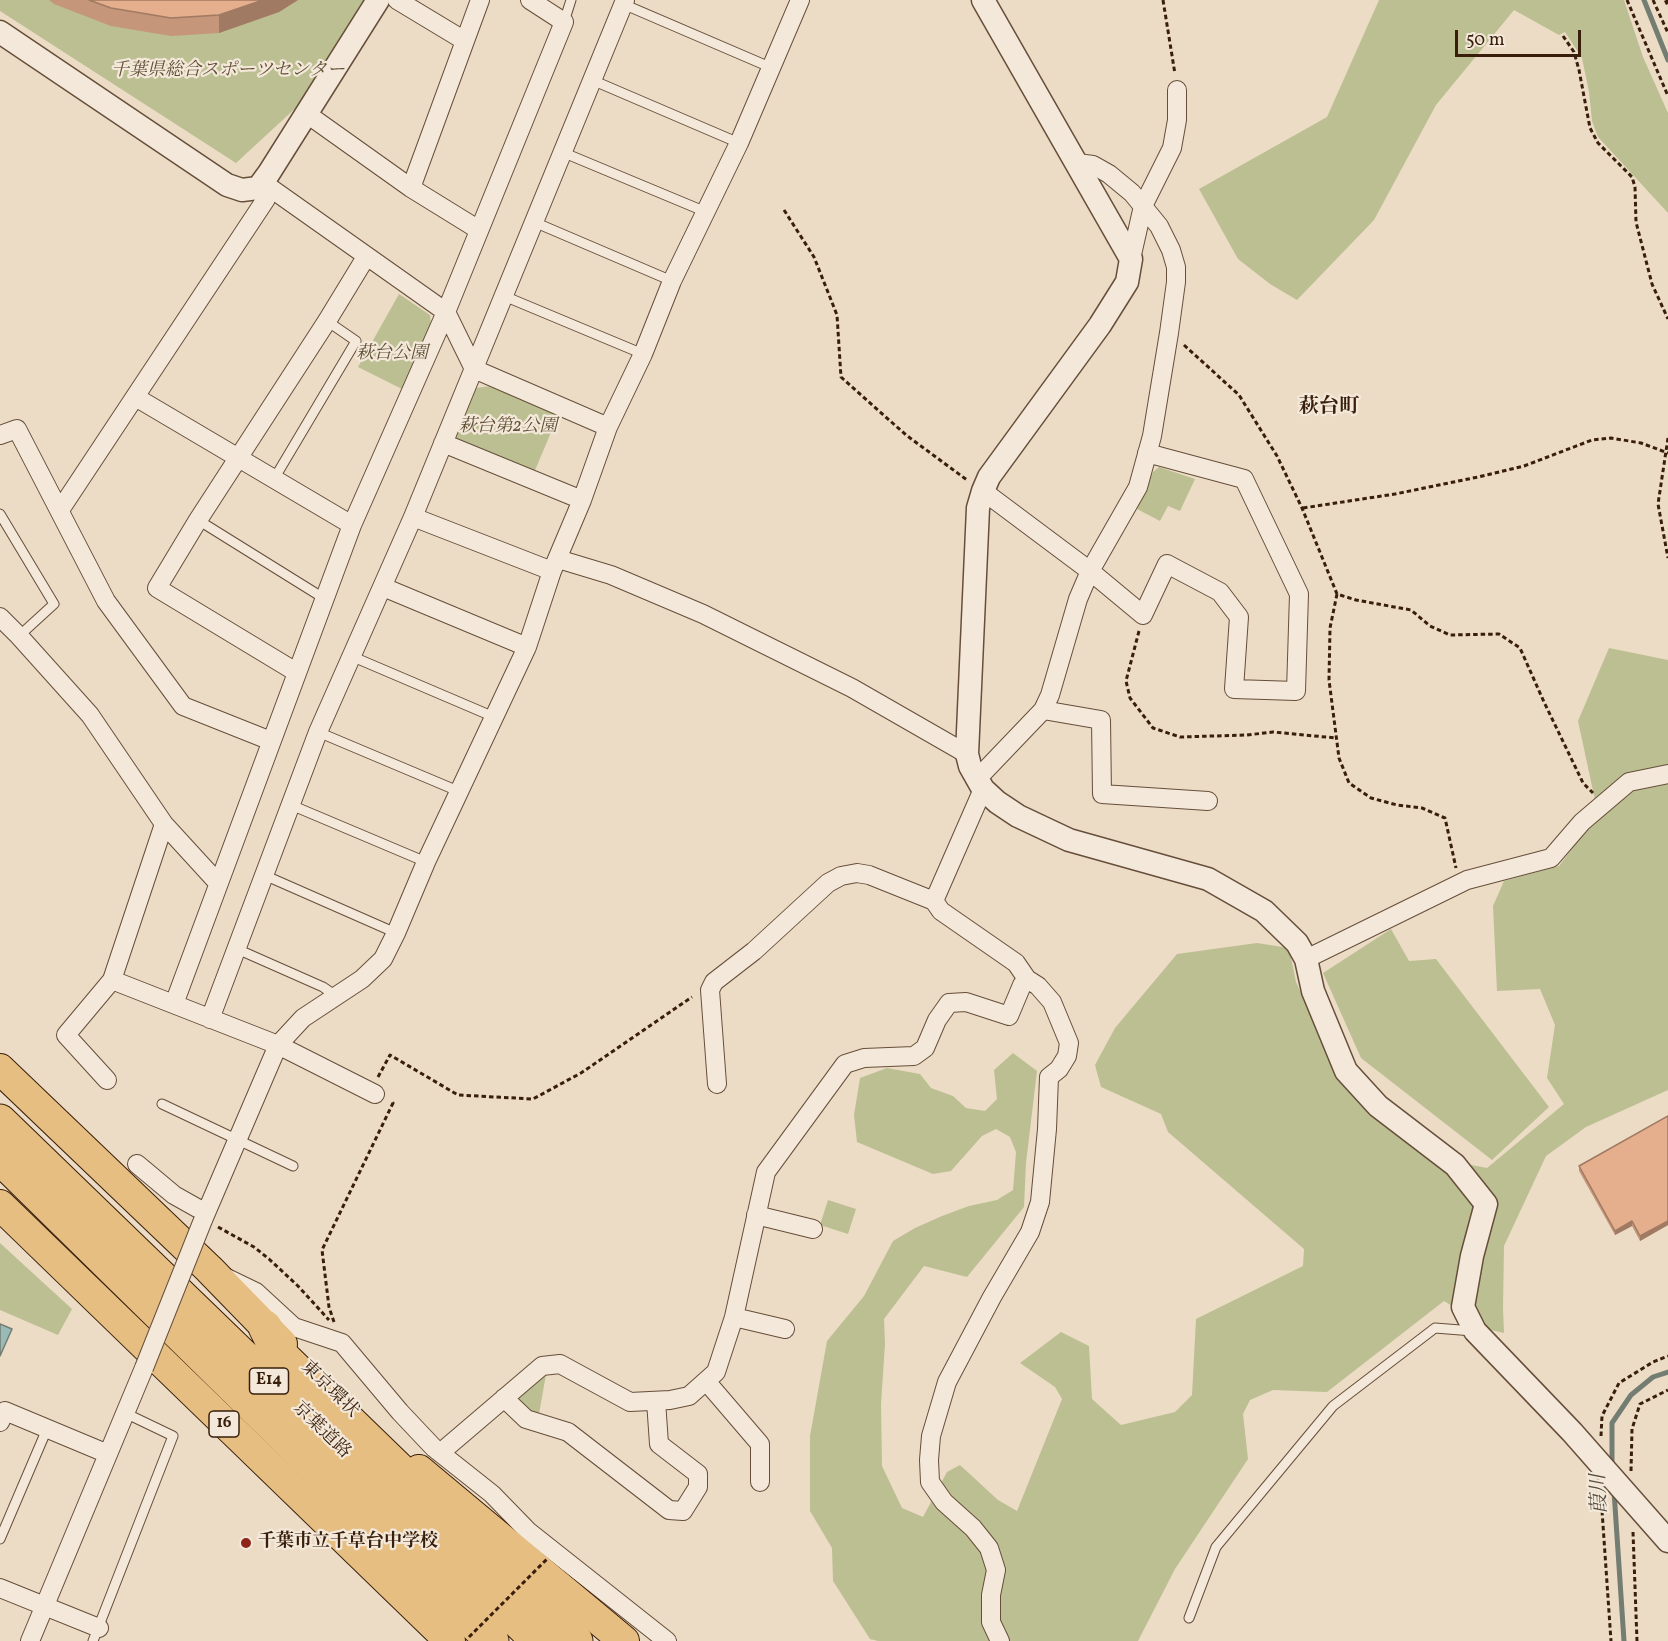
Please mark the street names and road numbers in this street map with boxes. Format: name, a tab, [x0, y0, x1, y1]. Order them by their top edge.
street label: 東京環状	[296, 1357, 362, 1423]
road number: E14	[250, 1368, 288, 1394]
street label: 京葉道路	[288, 1398, 354, 1464]
road number: 16	[209, 1411, 239, 1437]

